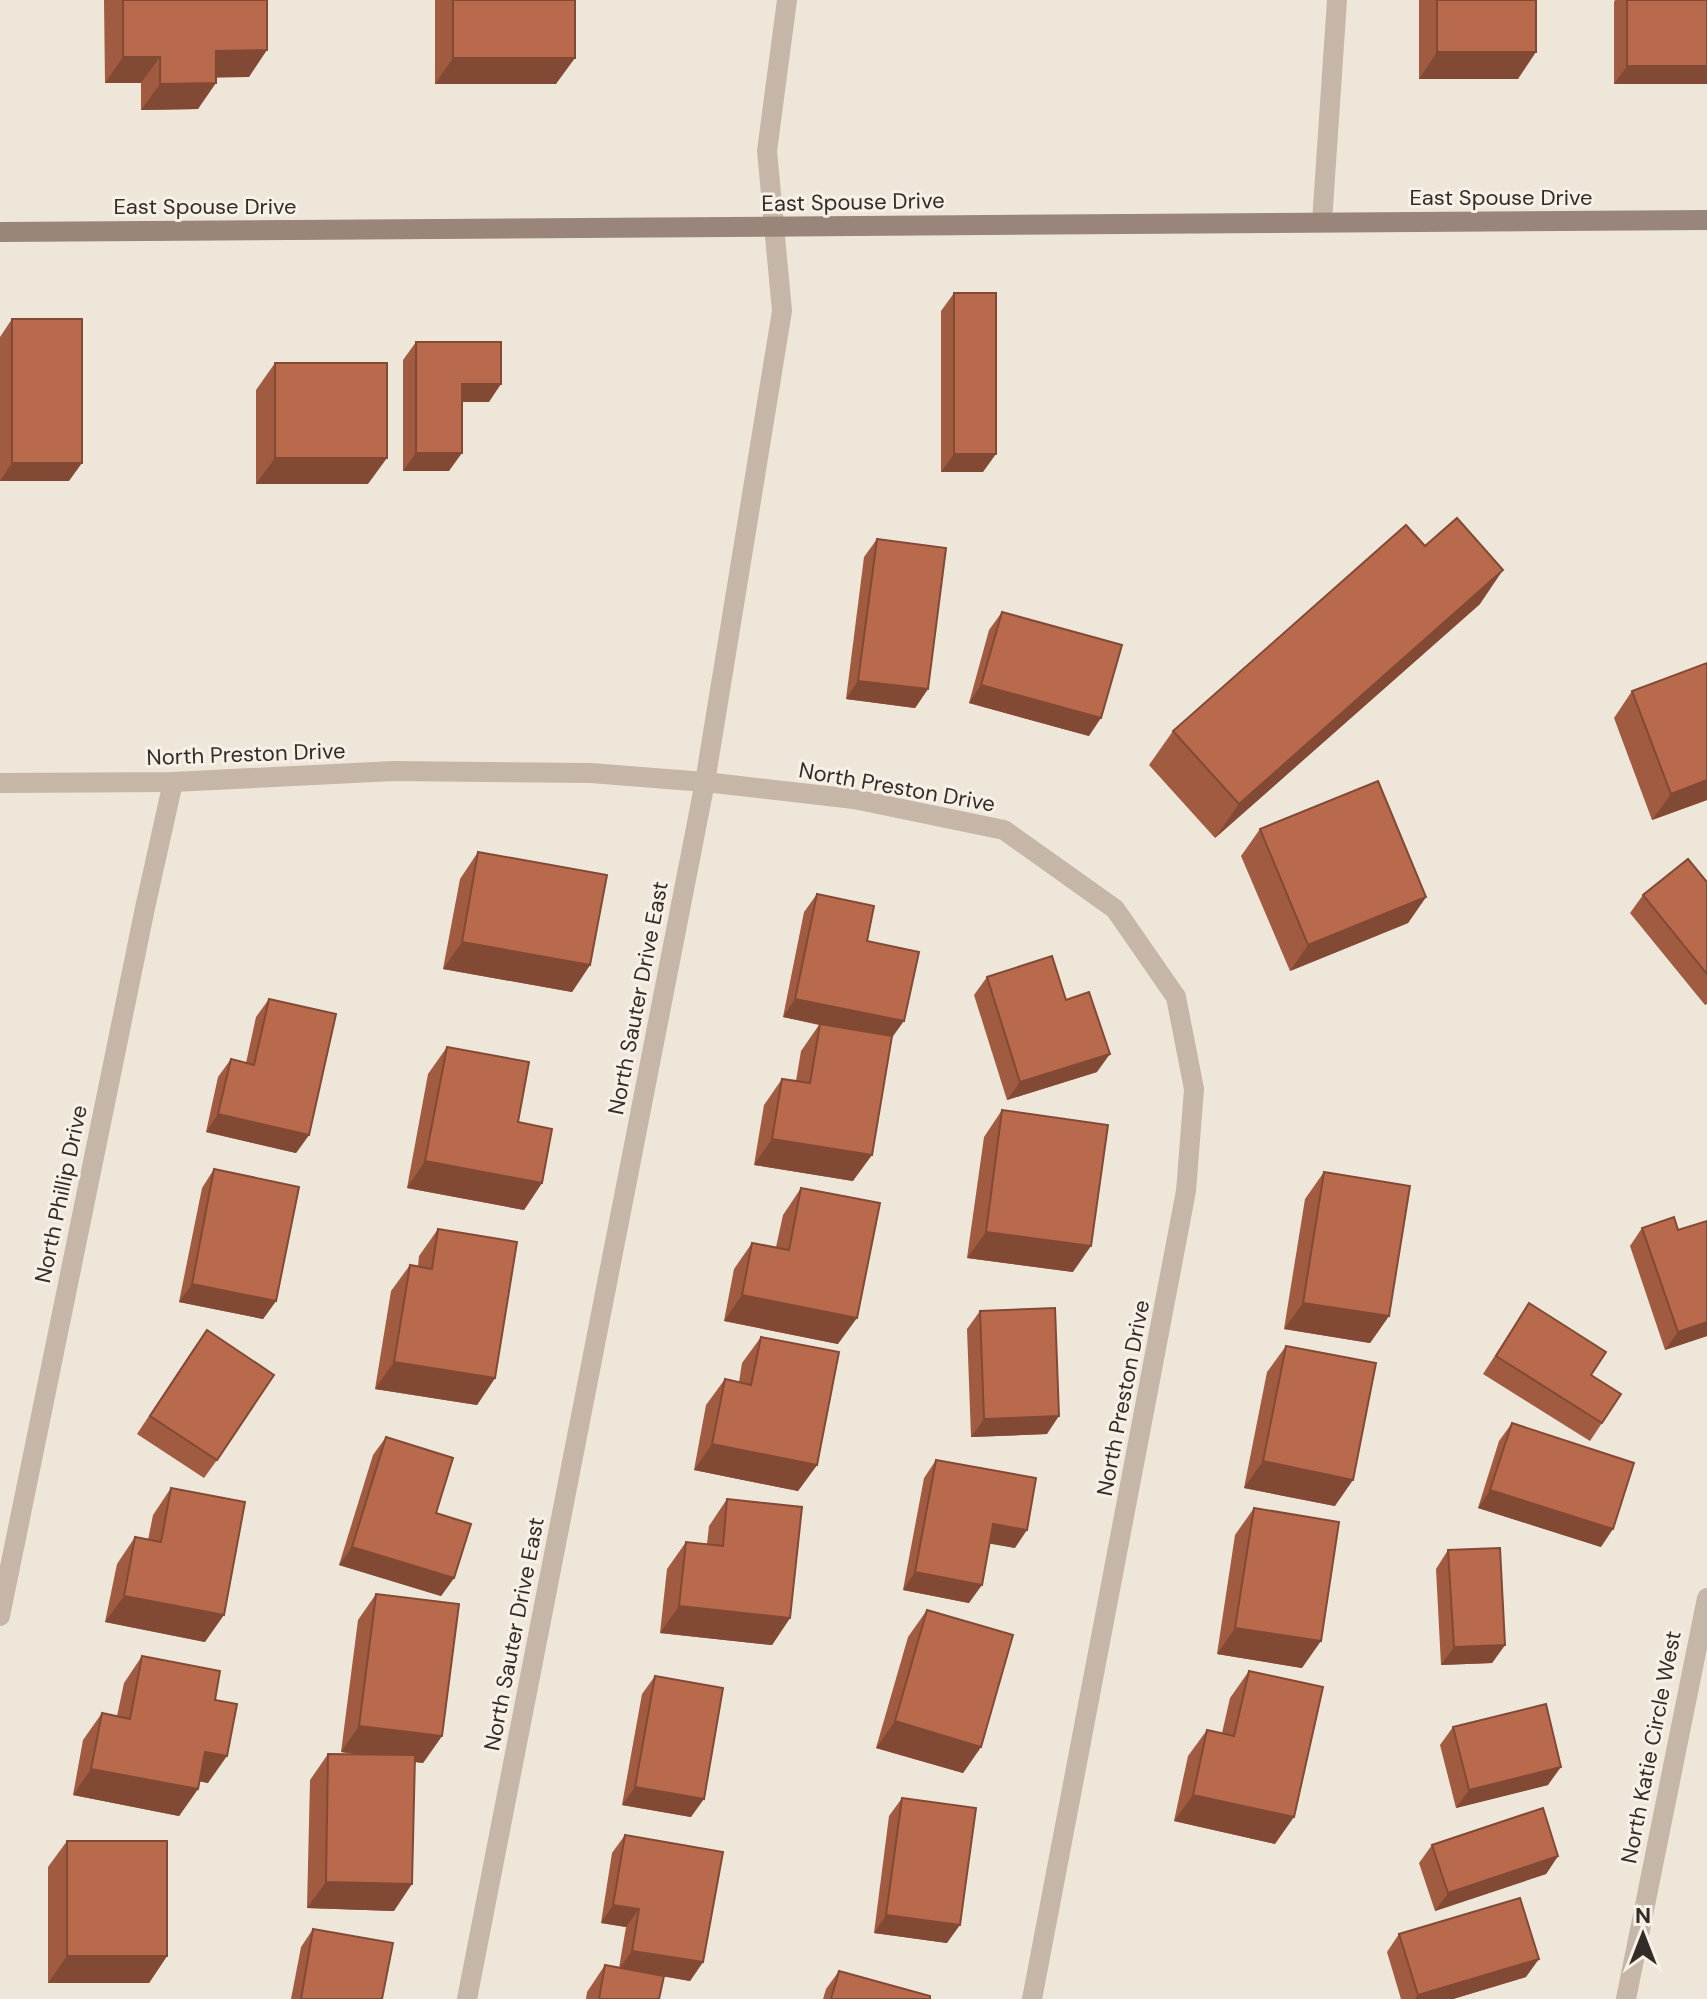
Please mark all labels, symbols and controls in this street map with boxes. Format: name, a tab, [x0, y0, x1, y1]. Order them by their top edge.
street label: East Spouse Drive	[1409, 183, 1593, 212]
street label: East Spouse Drive	[761, 186, 945, 218]
street label: East Spouse Drive	[113, 192, 297, 221]
street label: North Preston Drive	[146, 736, 346, 772]
street label: North Preston Drive	[796, 755, 998, 819]
street label: North Sauter Drive East	[601, 879, 675, 1117]
street label: North Phillip Drive	[28, 1102, 94, 1286]
street label: North Preston Drive	[1090, 1298, 1156, 1498]
street label: North Sauter Drive East	[477, 1515, 551, 1753]
street label: North Katie Circle West	[1614, 1628, 1688, 1866]
north arrow	[1603, 1895, 1683, 1975]
text: N	[1635, 1901, 1651, 1930]

